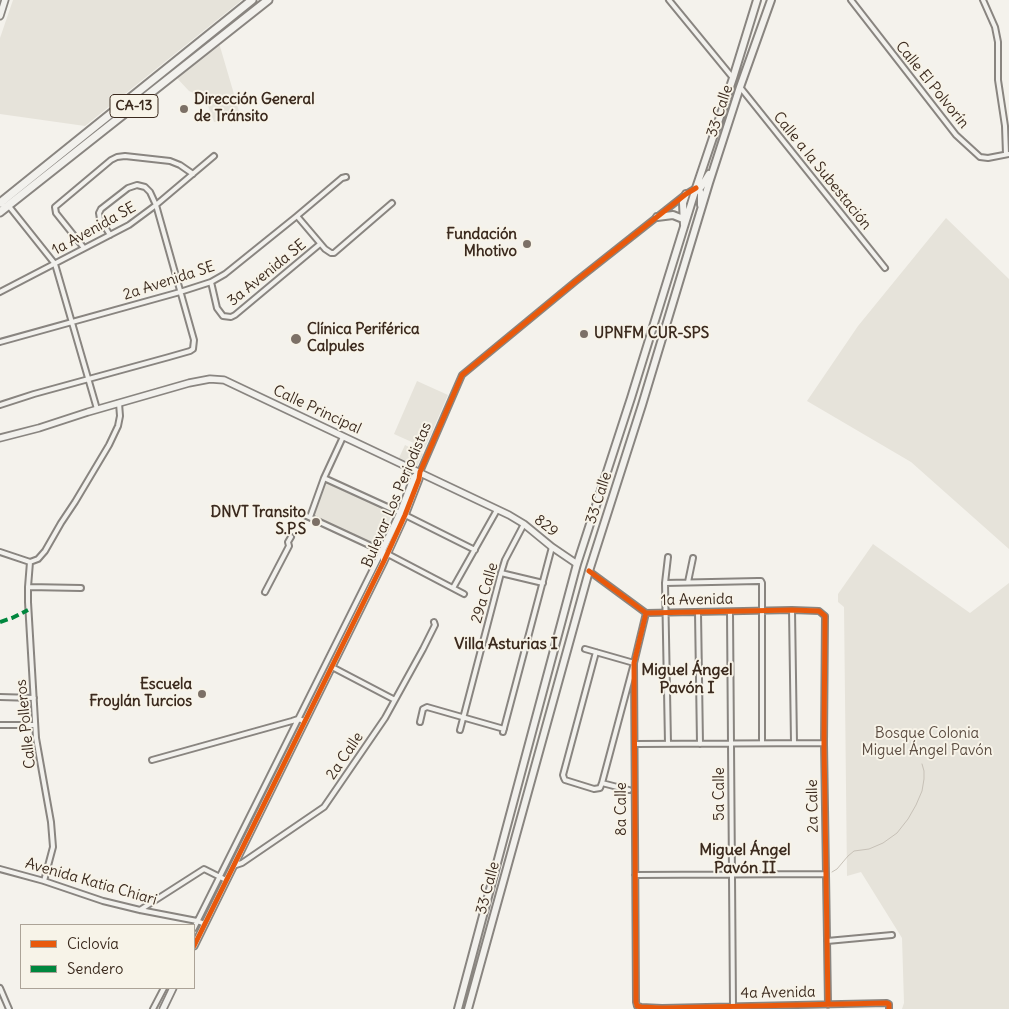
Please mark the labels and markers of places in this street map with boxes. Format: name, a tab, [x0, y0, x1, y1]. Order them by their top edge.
place label: Dirección General de Tránsito	[194, 91, 314, 126]
marker: Dirección General de Tránsito	[178, 103, 190, 115]
place label: Fundación Mhotivo	[446, 226, 517, 261]
marker: Fundación Mhotivo	[521, 238, 533, 250]
place label: Clínica Periférica Calpules	[307, 321, 419, 356]
place label: UPNFM CUR-SPS	[594, 325, 709, 343]
marker: UPNFM CUR-SPS	[578, 328, 590, 340]
marker: Clínica Periférica Calpules	[289, 332, 303, 346]
place label: DNVT Transito S.P.S	[211, 504, 306, 539]
marker: DNVT Transito S.P.S	[310, 516, 322, 528]
place label: Escuela Froylán Turcios	[89, 676, 192, 711]
marker: Escuela Froylán Turcios	[196, 688, 208, 700]

